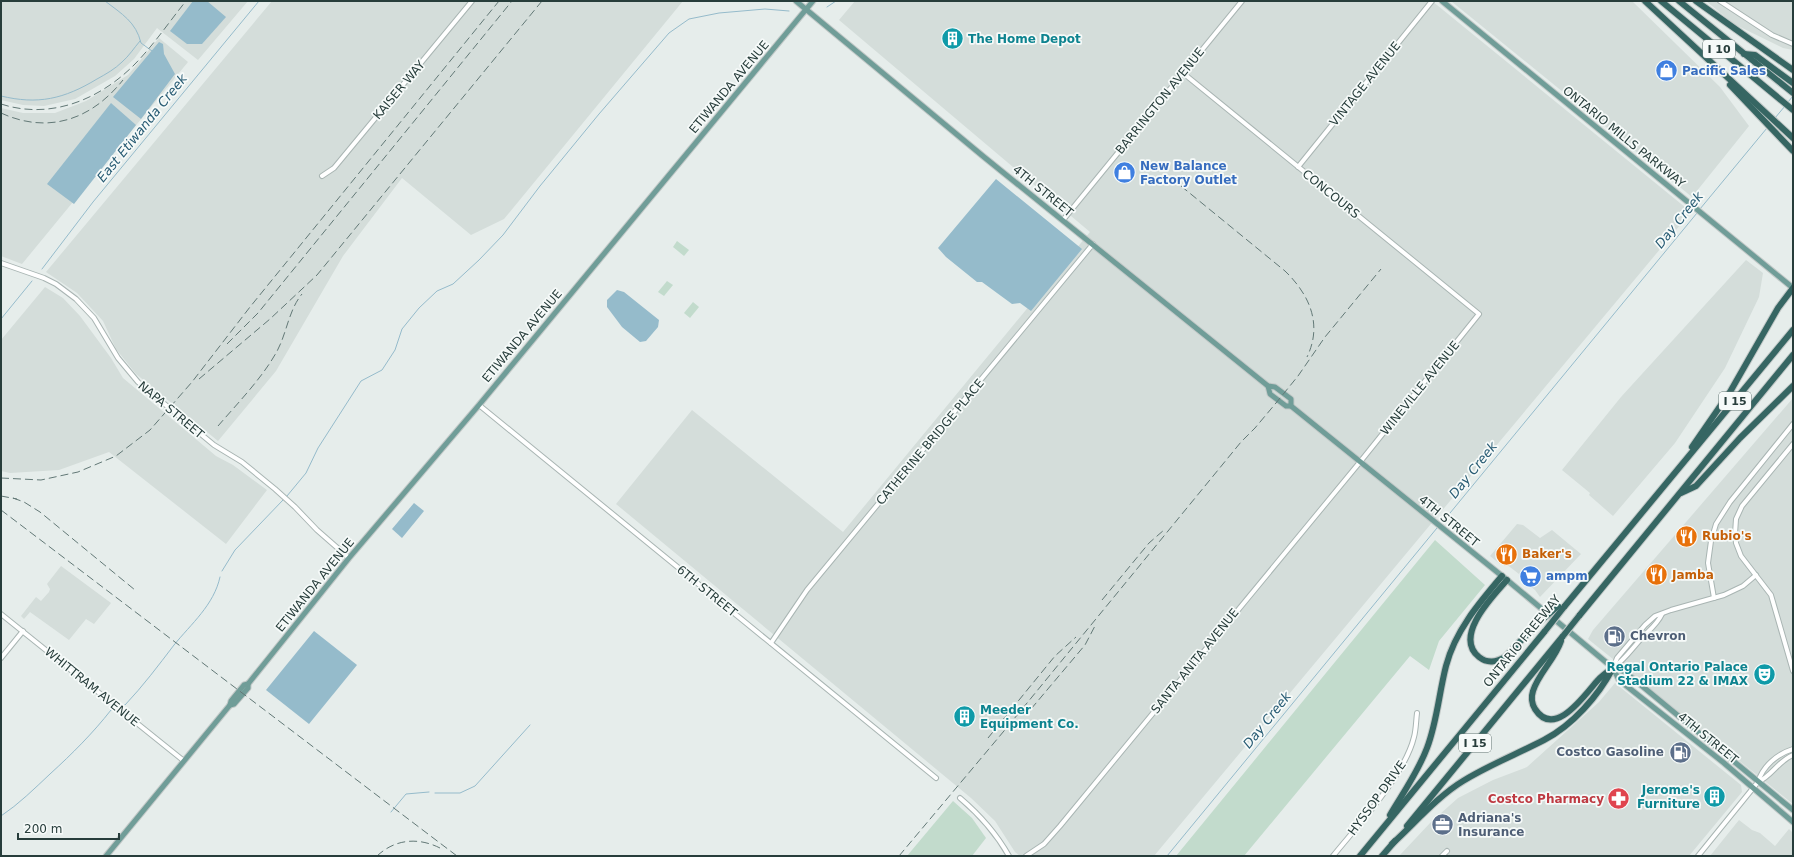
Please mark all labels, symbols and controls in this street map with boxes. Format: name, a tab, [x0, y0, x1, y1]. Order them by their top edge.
building icon: The Home Depot	[940, 26, 966, 52]
place label: The Home Depot	[968, 32, 1081, 46]
street label: ETIWANDA AVENUE	[686, 38, 772, 136]
street label: VINTAGE AVENUE	[1327, 39, 1403, 129]
road number: I 10	[1703, 40, 1735, 58]
street label: BARRINGTON AVENUE	[1113, 45, 1207, 157]
street label: KAISER WAY	[370, 57, 428, 122]
shop icon: Pacific Sales	[1654, 58, 1680, 84]
place label: Pacific Sales	[1682, 64, 1766, 78]
water label: East Etiwanda Creek	[94, 71, 190, 185]
street label: ONTARIO MILLS PARKWAY	[1560, 83, 1688, 191]
place label: New Balance Factory Outlet	[1140, 159, 1237, 187]
shop icon: New Balance Factory Outlet	[1112, 160, 1138, 186]
street label: 4TH STREET	[1010, 162, 1077, 220]
street label: CONCOURS	[1300, 167, 1362, 221]
water label: Day Creek	[1652, 189, 1706, 251]
street label: ETIWANDA AVENUE	[479, 287, 565, 385]
street label: WINEVILLE AVENUE	[1378, 338, 1462, 438]
street label: CATHERINE BRIDGE PLACE	[873, 376, 987, 508]
street label: NAPA STREET	[135, 378, 207, 442]
road number: I 15	[1719, 392, 1751, 410]
water label: Day Creek	[1446, 439, 1500, 501]
street label: 4TH STREET	[1416, 492, 1483, 550]
restaurant icon: Rubio's	[1673, 523, 1699, 549]
place label: Rubio's	[1702, 529, 1752, 543]
street label: ETIWANDA AVENUE	[273, 535, 357, 635]
restaurant icon: Baker's	[1493, 541, 1519, 567]
place label: Baker's	[1522, 547, 1572, 561]
street label: 6TH STREET	[674, 562, 741, 620]
restaurant icon: Jamba	[1643, 562, 1669, 588]
supermarket icon: ampm	[1518, 563, 1544, 589]
place label: Jamba	[1671, 568, 1714, 582]
place label: ampm	[1546, 569, 1588, 583]
street label: ONTARIO FREEWAY	[1481, 592, 1564, 690]
street label: SANTA ANITA AVENUE	[1148, 606, 1242, 716]
fuel station icon: Chevron	[1601, 623, 1627, 649]
place label: Chevron	[1630, 629, 1686, 643]
street label: WHITTRAM AVENUE	[42, 645, 142, 729]
place label: Regal Ontario Palace Stadium 22 & IMAX	[1607, 660, 1749, 688]
theatre icon: Regal Ontario Palace Stadium 22 & IMAX	[1751, 661, 1777, 687]
water label: Day Creek	[1240, 689, 1294, 751]
place label: Meeder Equipment Co.	[980, 703, 1079, 731]
building icon: Meeder Equipment Co.	[952, 704, 978, 730]
street label: 4TH STREET	[1675, 709, 1742, 767]
road number: I 15	[1459, 734, 1491, 752]
fuel station icon: Costco Gasoline	[1667, 739, 1693, 765]
place label: Costco Gasoline	[1556, 745, 1664, 759]
street label: HYSSOP DRIVE	[1345, 758, 1409, 838]
place label: Jerome's Furniture	[1637, 783, 1700, 811]
building icon: Jerome's Furniture	[1702, 784, 1728, 810]
pharmacy icon: Costco Pharmacy	[1606, 786, 1632, 812]
place label: Costco Pharmacy	[1488, 792, 1604, 806]
place label: Adriana's Insurance	[1458, 811, 1525, 839]
office icon: Adriana's Insurance	[1429, 812, 1455, 838]
scale bar	[18, 815, 119, 841]
text: 200 m	[24, 822, 62, 836]

